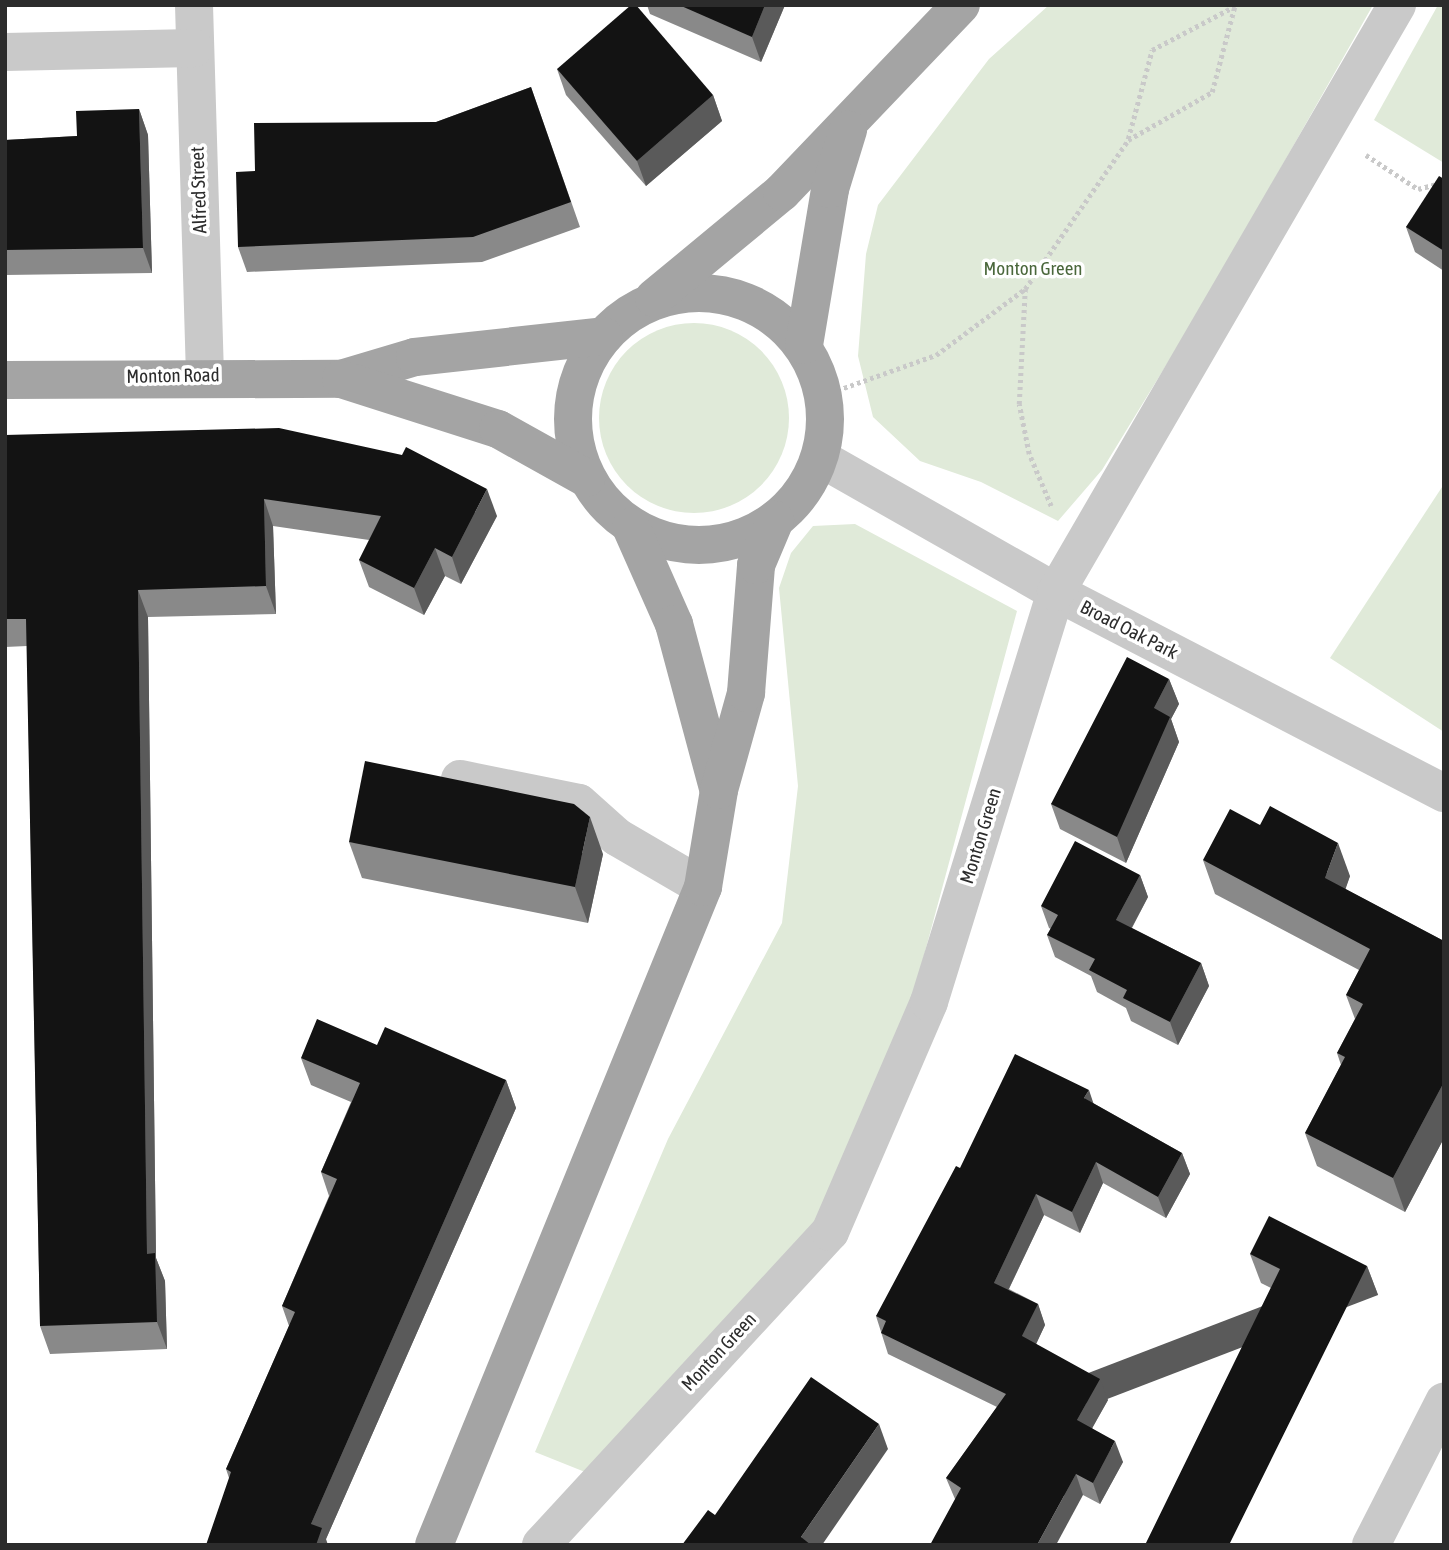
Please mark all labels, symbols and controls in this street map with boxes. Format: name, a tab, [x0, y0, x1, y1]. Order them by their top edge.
street label: Alfred Street	[186, 146, 212, 234]
park label: Monton Green	[984, 258, 1082, 280]
street label: Monton Road	[126, 364, 220, 388]
street label: Broad Oak Park	[1076, 596, 1182, 664]
street label: Monton Green	[956, 785, 1006, 887]
street label: Monton Green	[677, 1308, 761, 1396]

